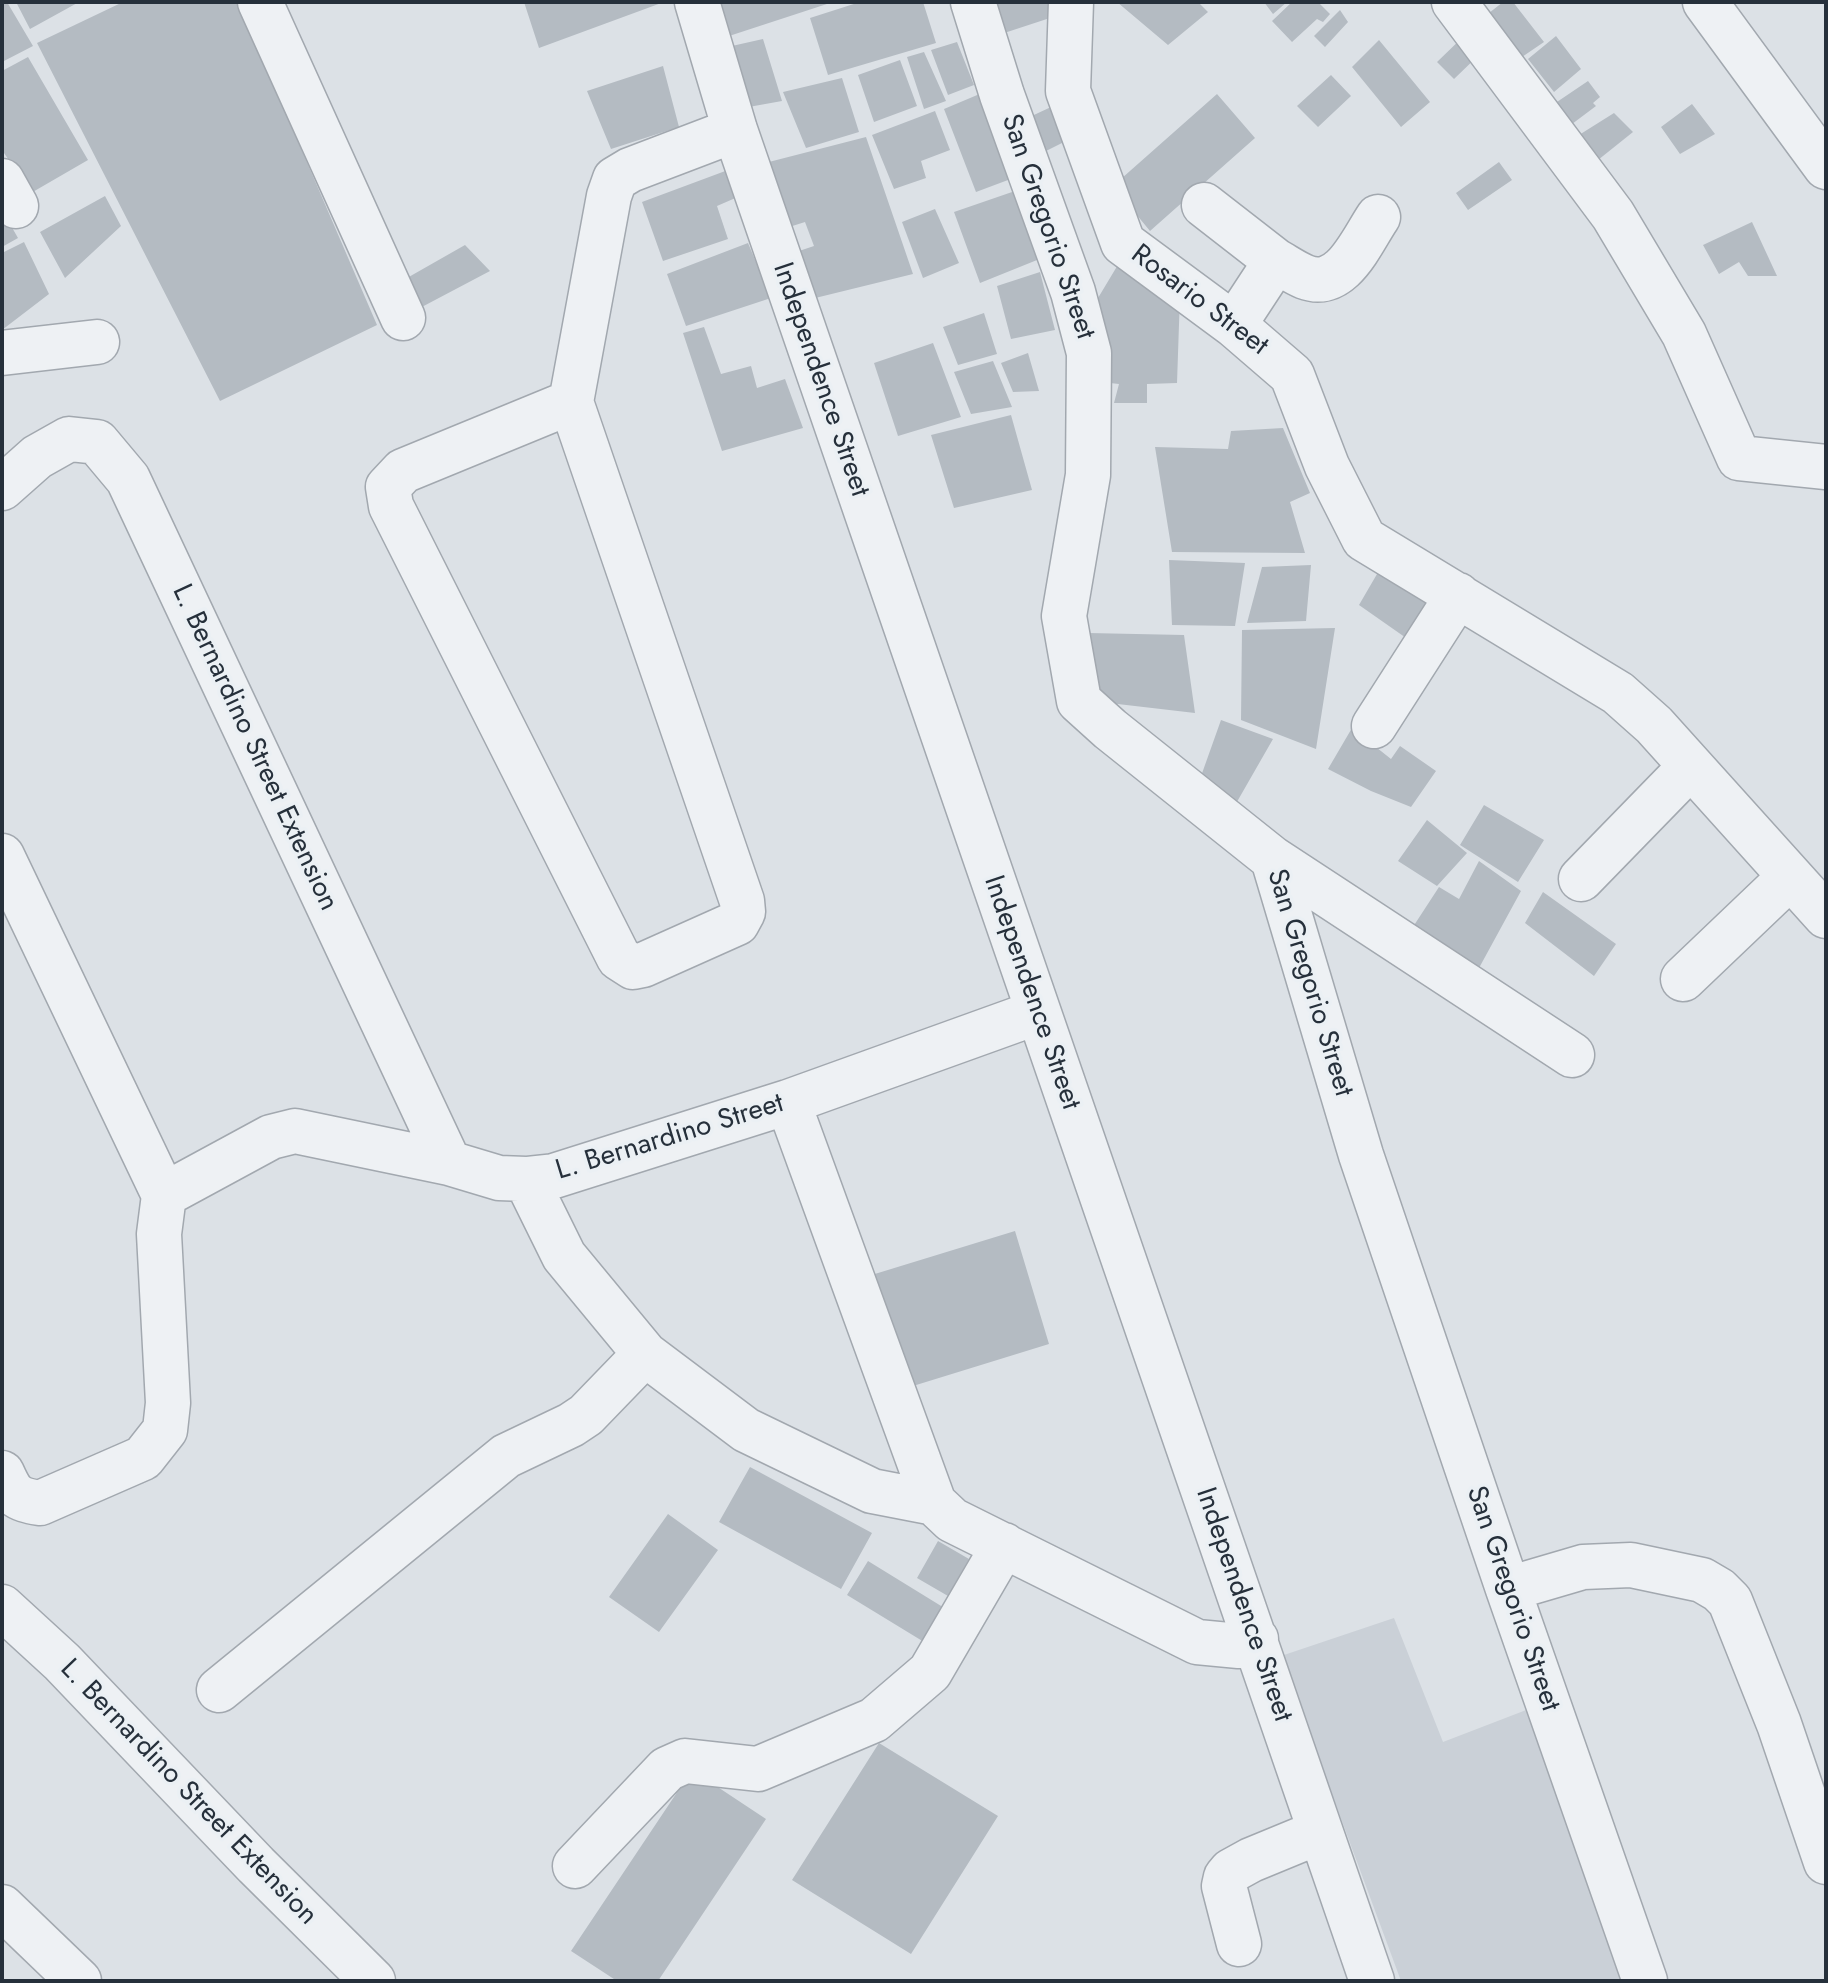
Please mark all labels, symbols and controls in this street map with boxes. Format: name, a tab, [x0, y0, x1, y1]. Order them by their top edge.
street label: San Gregorio Street	[993, 110, 1101, 344]
street label: Rosario Street	[1124, 239, 1274, 363]
street label: Independence Street	[764, 259, 876, 501]
street label: L. Bernardino Street Extension	[164, 580, 344, 916]
street label: San Gregorio Street	[1258, 865, 1360, 1101]
street label: Independence Street	[975, 872, 1087, 1114]
street label: L. Bernardino Street	[552, 1087, 788, 1189]
street label: San Gregorio Street	[1458, 1482, 1566, 1716]
street label: Independence Street	[1187, 1484, 1299, 1726]
street label: L. Bernardino Street Extension	[52, 1653, 324, 1933]

